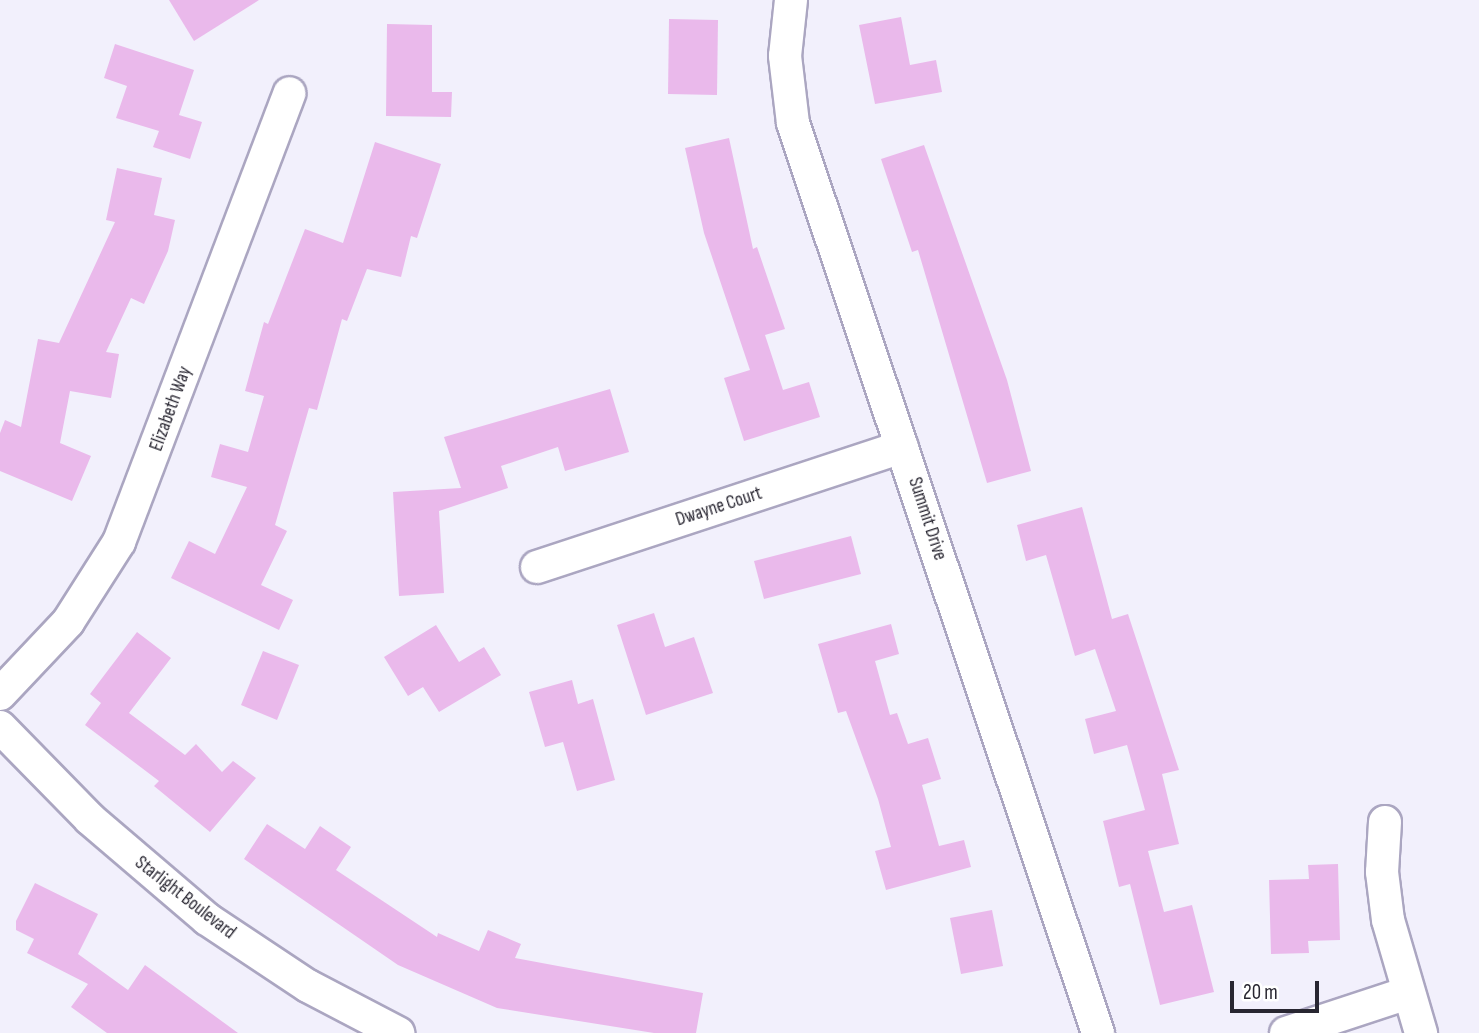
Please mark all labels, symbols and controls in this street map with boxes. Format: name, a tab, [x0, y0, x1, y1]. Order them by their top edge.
street label: Elizabeth Way	[145, 364, 197, 454]
street label: Summit Drive	[903, 475, 951, 563]
street label: Dwayne Court	[673, 482, 765, 532]
street label: Starlight Boulevard	[130, 852, 240, 944]
scale bar	[1234, 967, 1323, 1011]
text: 20 m	[1243, 980, 1278, 1005]

